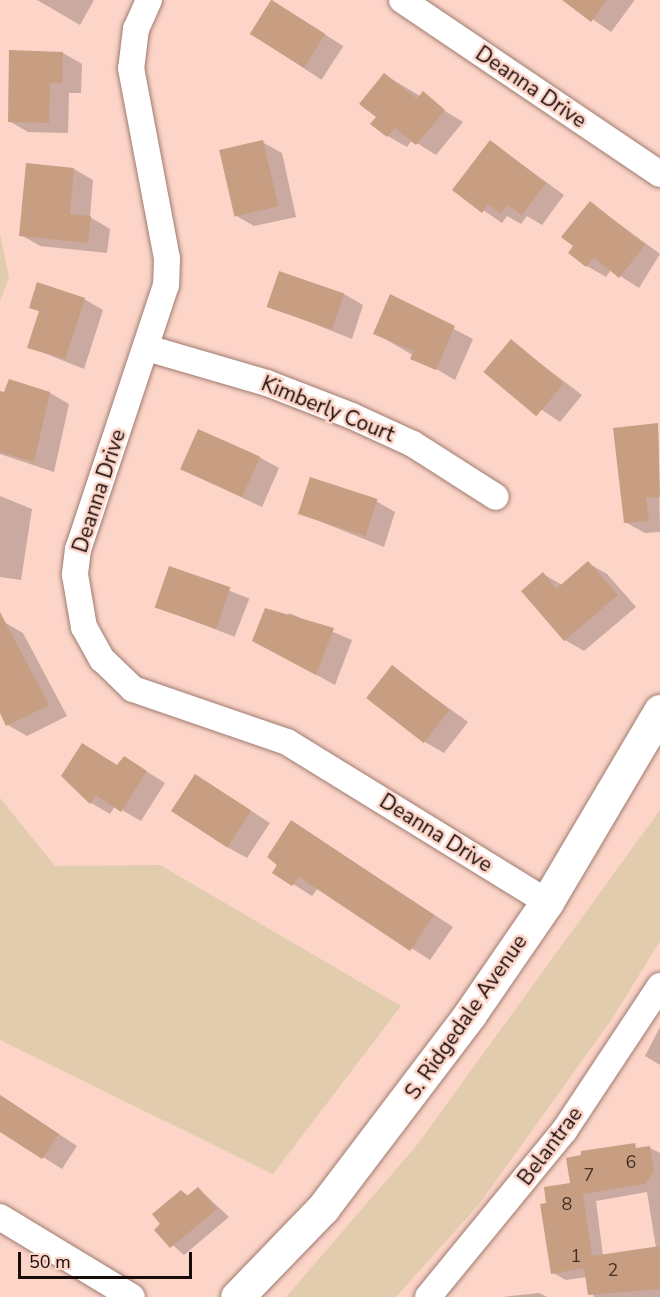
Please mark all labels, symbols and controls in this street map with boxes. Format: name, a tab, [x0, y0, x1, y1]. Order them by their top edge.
street label: Deanna Drive	[471, 41, 591, 133]
street label: Kimberly Court	[258, 371, 398, 447]
street label: Deanna Drive	[67, 426, 131, 556]
street label: Deanna Drive	[375, 788, 497, 878]
street label: S. Ridgedale Avenue	[400, 930, 532, 1104]
street label: Belantrae	[512, 1102, 588, 1190]
house number: 6	[626, 1151, 636, 1173]
house number: 7	[584, 1164, 594, 1186]
house number: 8	[562, 1193, 572, 1215]
scale bar	[21, 1240, 195, 1278]
house number: 1	[571, 1245, 581, 1267]
text: 50 m	[29, 1250, 71, 1274]
house number: 2	[608, 1259, 618, 1281]

